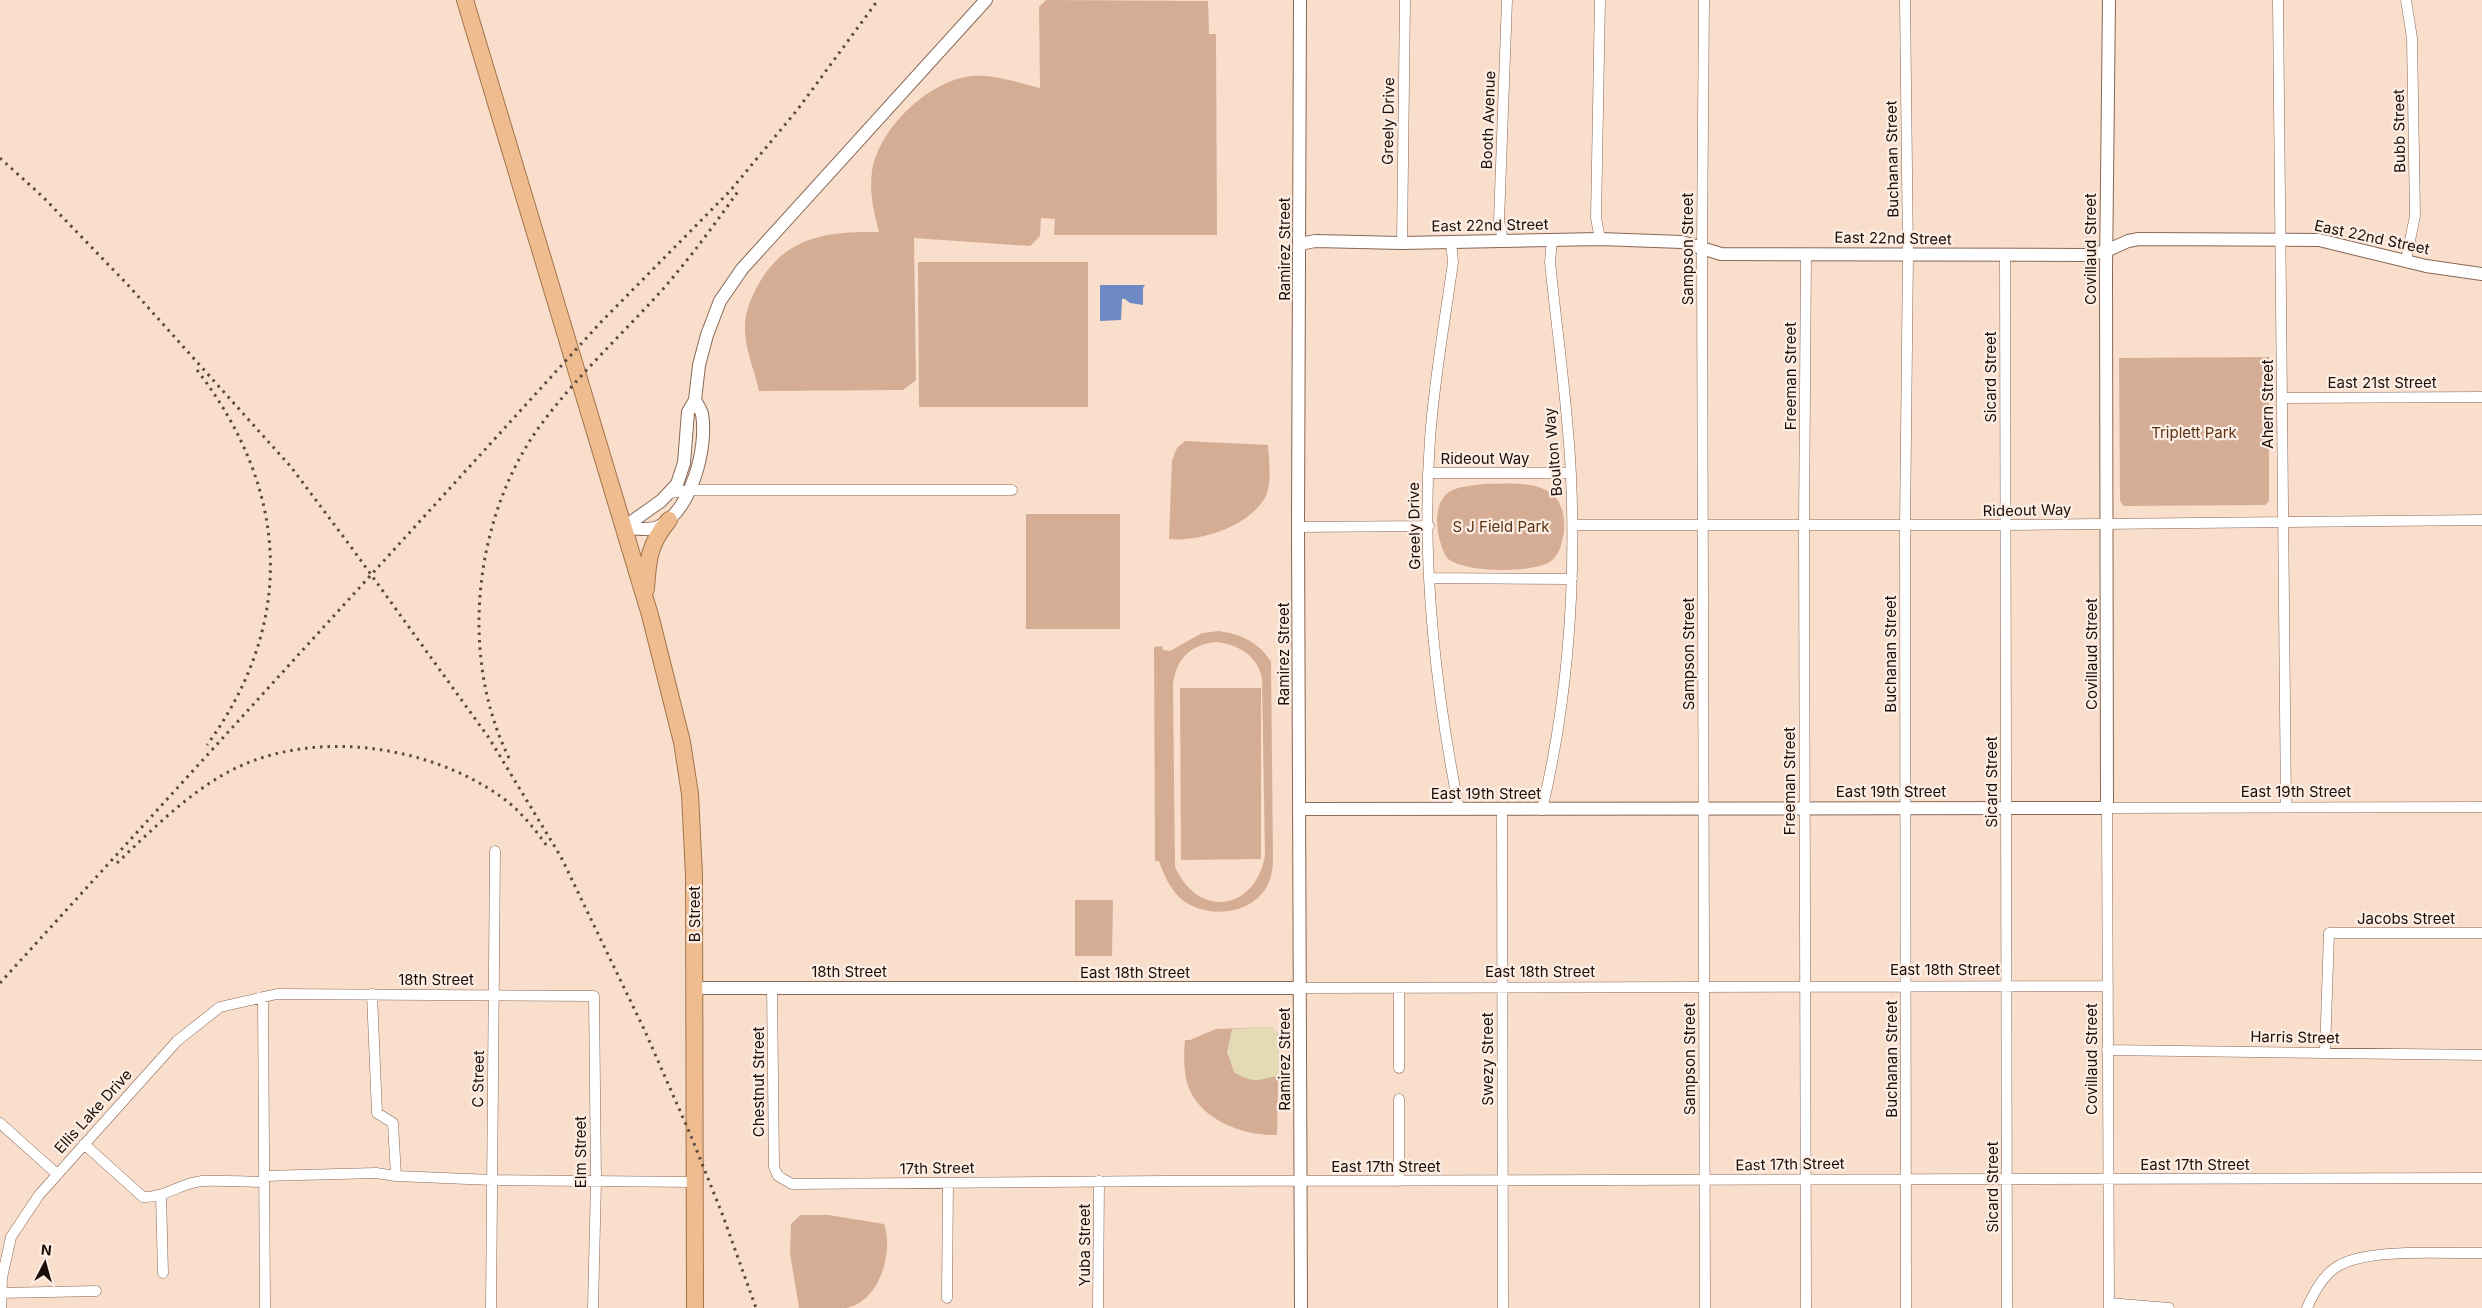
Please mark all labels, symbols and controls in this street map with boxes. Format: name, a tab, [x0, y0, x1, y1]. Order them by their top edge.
street label: Booth Avenue	[1477, 70, 1499, 170]
street label: Greely Drive	[1378, 77, 1398, 165]
street label: Bubb Street	[2389, 89, 2409, 173]
street label: Buchanan Street	[1881, 100, 1903, 218]
street label: Sampson Street	[1678, 193, 1697, 305]
street label: Covillaud Street	[2081, 193, 2100, 305]
street label: Ramirez Street	[1275, 197, 1294, 301]
street label: East 22nd Street	[1431, 214, 1549, 236]
street label: East 22nd Street	[2313, 216, 2431, 259]
street label: East 22nd Street	[1834, 227, 1952, 249]
street label: Freeman Street	[1781, 322, 1800, 430]
street label: Sicard Street	[1981, 331, 2000, 423]
street label: Ahern Street	[2258, 359, 2277, 449]
street label: East 21st Street	[2327, 373, 2437, 392]
street label: Boulton Way	[1540, 406, 1566, 497]
park label: Triplett Park	[2151, 423, 2238, 442]
street label: Rideout Way	[1441, 449, 1530, 468]
street label: Greely Drive	[1404, 482, 1424, 570]
street label: Rideout Way	[1982, 500, 2072, 520]
park label: S J Field Park	[1452, 517, 1550, 536]
street label: Buchanan Street	[1881, 595, 1900, 713]
street label: Sampson Street	[1679, 598, 1698, 710]
street label: Covillaud Street	[2082, 598, 2101, 710]
street label: Ramirez Street	[1274, 602, 1293, 706]
street label: Freeman Street	[1780, 727, 1799, 835]
street label: Sicard Street	[1982, 736, 2001, 828]
street label: East 19th Street	[1836, 782, 1946, 801]
street label: East 19th Street	[2241, 782, 2351, 801]
street label: East 19th Street	[1431, 784, 1541, 803]
street label: B Street	[685, 886, 704, 942]
street label: Jacobs Street	[2357, 909, 2455, 928]
street label: East 18th Street	[1890, 960, 2000, 979]
street label: 18th Street	[811, 962, 887, 981]
street label: East 18th Street	[1485, 962, 1595, 981]
street label: East 18th Street	[1080, 963, 1190, 982]
street label: 18th Street	[398, 970, 474, 989]
street label: Buchanan Street	[1882, 1000, 1901, 1118]
street label: Sampson Street	[1680, 1003, 1699, 1115]
street label: Covillaud Street	[2082, 1003, 2101, 1115]
street label: Ramirez Street	[1275, 1007, 1294, 1111]
street label: Swezy Street	[1478, 1012, 1497, 1106]
street label: Chestnut Street	[749, 1027, 768, 1137]
street label: Harris Street	[2250, 1027, 2340, 1047]
street label: C Street	[468, 1050, 488, 1108]
street label: Ellis Lake Drive	[50, 1065, 136, 1157]
street label: Elm Street	[571, 1116, 590, 1188]
street label: Sicard Street	[1983, 1141, 2002, 1233]
street label: East 17th Street	[1735, 1154, 1845, 1174]
street label: East 17th Street	[2140, 1155, 2250, 1174]
street label: East 17th Street	[1331, 1157, 1441, 1176]
street label: 17th Street	[899, 1158, 975, 1178]
street label: Yuba Street	[1075, 1204, 1094, 1286]
north arrow	[20, 1238, 70, 1288]
text: N	[40, 1241, 53, 1259]

